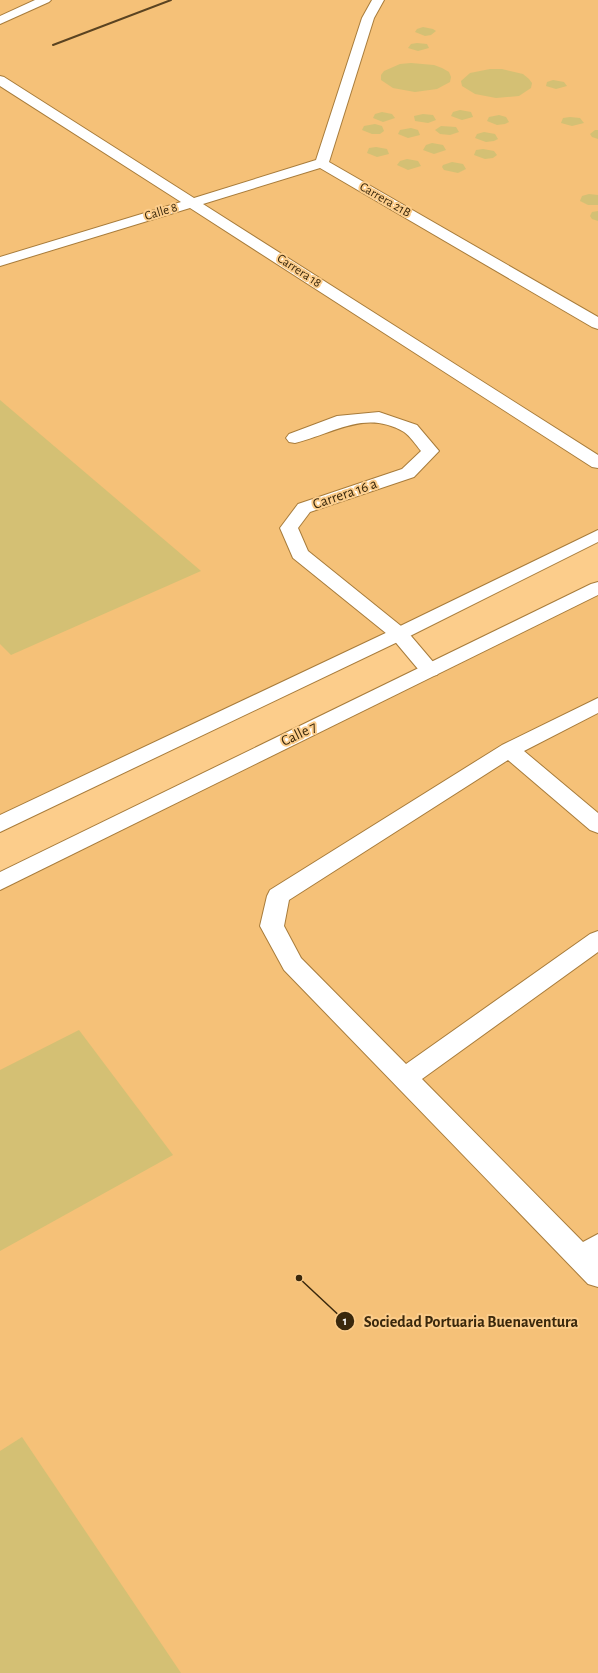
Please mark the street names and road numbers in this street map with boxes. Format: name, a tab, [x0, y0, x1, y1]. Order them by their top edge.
street label: Carrera 21B	[357, 180, 413, 220]
street label: Calle 8	[143, 201, 179, 223]
street label: Carrera 18	[275, 252, 323, 290]
street label: Carrera 16 a	[311, 476, 379, 512]
street label: Calle 7	[279, 719, 319, 749]

